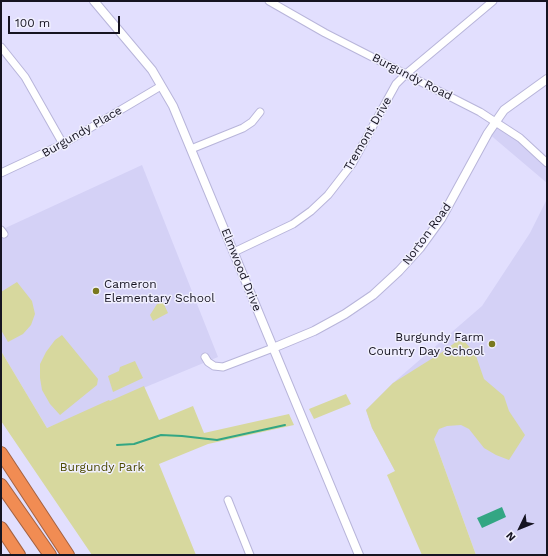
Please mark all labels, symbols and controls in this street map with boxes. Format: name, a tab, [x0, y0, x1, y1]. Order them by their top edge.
scale bar	[10, 8, 122, 34]
text: 100 m	[15, 16, 50, 30]
street label: Burgundy Road	[369, 51, 455, 103]
street label: Tremont Drive	[341, 94, 395, 174]
street label: Burgundy Place	[39, 103, 125, 161]
street label: Norton Road	[400, 200, 454, 268]
street label: Elmwood Drive	[218, 226, 264, 314]
place label: Cameron Elementary School	[104, 277, 215, 305]
marker: Cameron Elementary School	[91, 286, 101, 296]
place label: Burgundy Farm Country Day School	[368, 330, 484, 358]
marker: Burgundy Farm Country Day School	[487, 339, 497, 349]
park label: Burgundy Park	[60, 460, 144, 474]
north arrow	[500, 508, 540, 548]
text: N	[503, 529, 518, 544]

